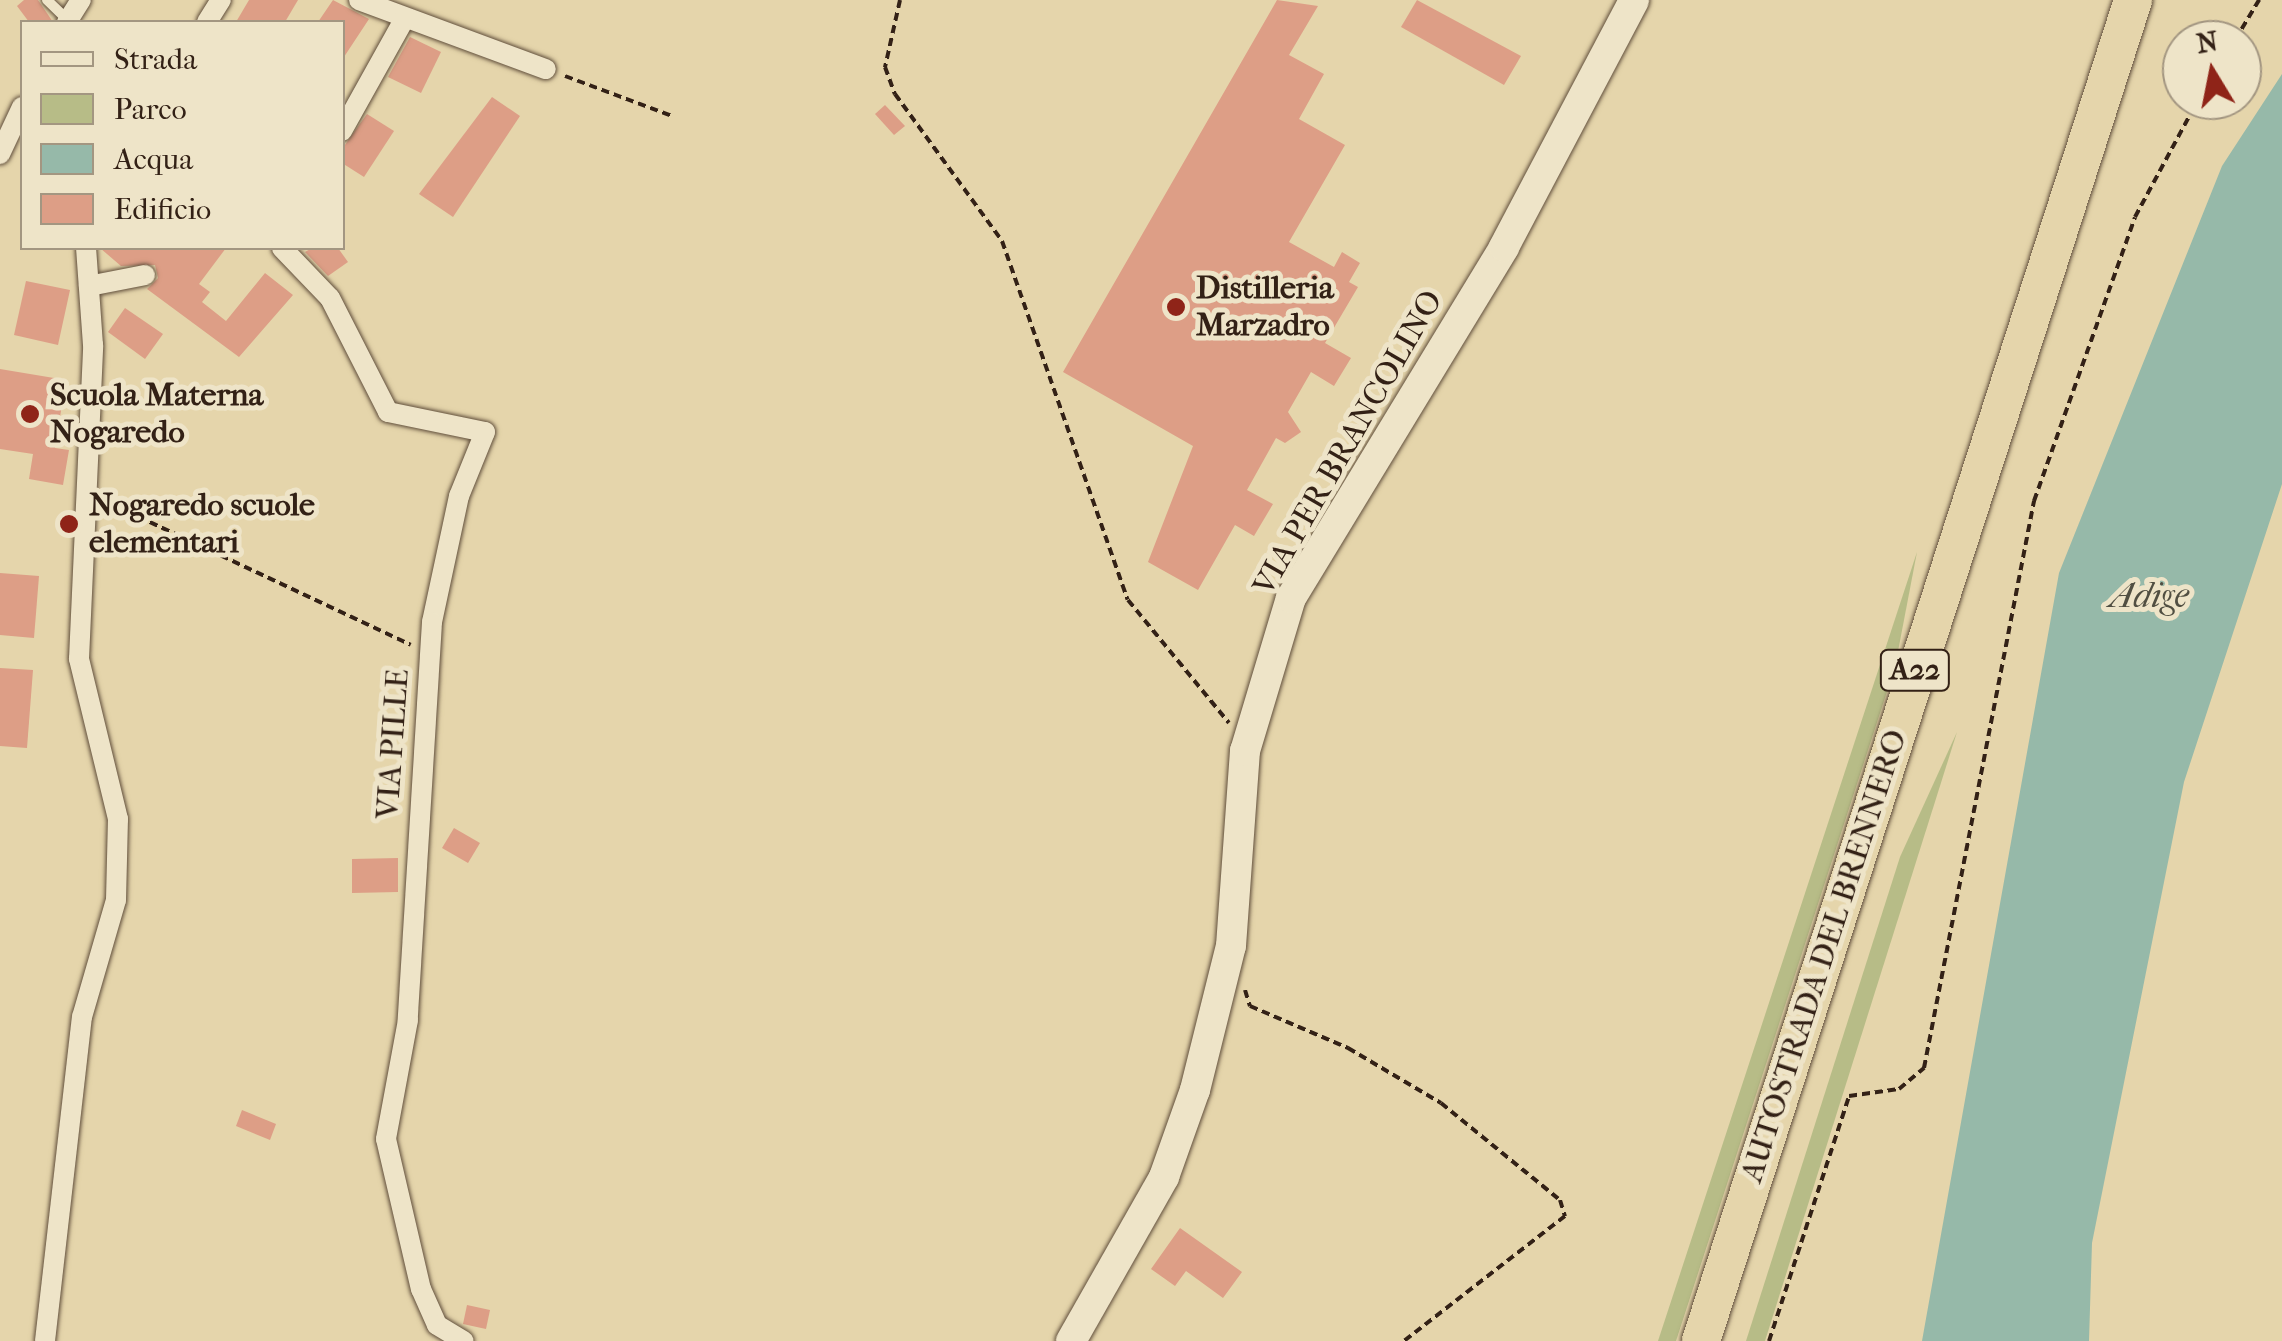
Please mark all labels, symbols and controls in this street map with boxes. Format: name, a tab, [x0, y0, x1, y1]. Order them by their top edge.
legend	[20, 20, 345, 250]
north arrow	[2162, 20, 2262, 120]
text: N	[2194, 24, 2220, 60]
text: Strada	[114, 42, 197, 77]
text: Parco	[114, 92, 187, 127]
text: Acqua	[114, 142, 193, 177]
text: Edificio	[114, 192, 211, 227]
place label: Distilleria Marzadro	[1196, 270, 1334, 345]
street label: VIA PER BRANCOLINO	[1245, 284, 1451, 602]
marker: Distilleria Marzadro	[1165, 296, 1187, 318]
place label: Scuola Materna Nogaredo	[50, 377, 263, 452]
marker: Scuola Materna Nogaredo	[19, 403, 41, 425]
place label: Nogaredo scuole elementari	[89, 487, 315, 562]
marker: Nogaredo scuole elementari	[58, 513, 80, 535]
water label: Adige	[2109, 575, 2189, 617]
road number: A22	[1878, 645, 1952, 695]
street label: VIA PILLE	[369, 668, 417, 820]
street label: AUTOSTRADA DEL BRENNERO	[1733, 725, 1915, 1187]

